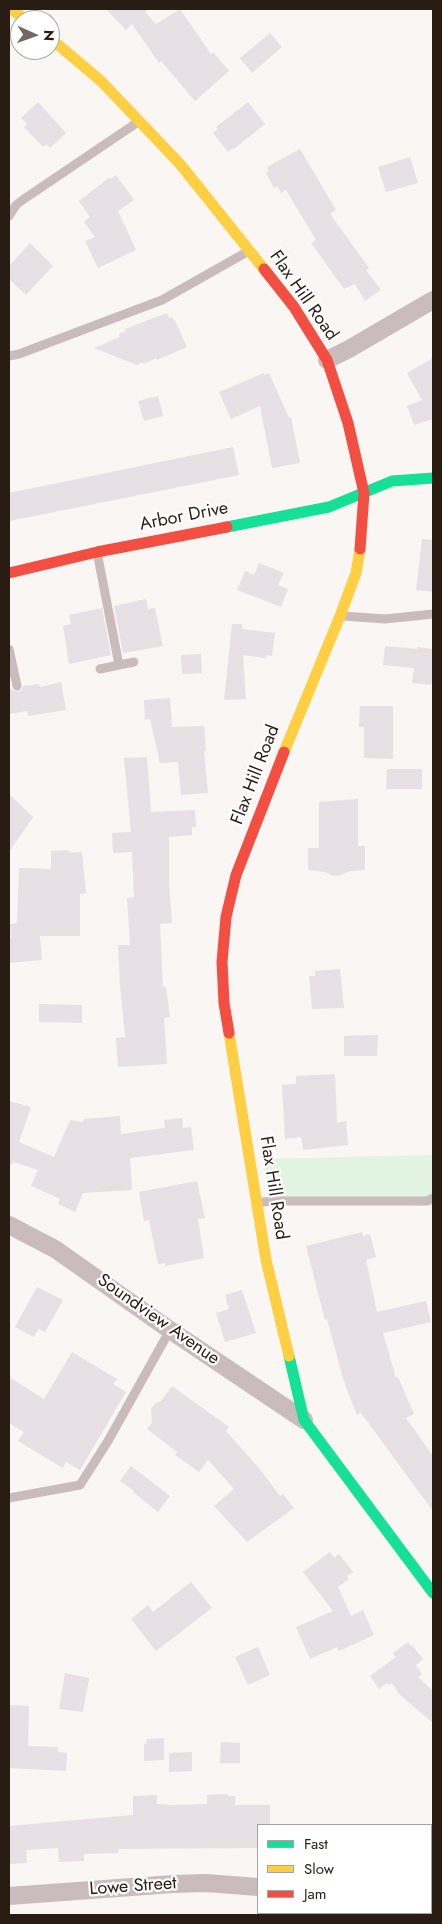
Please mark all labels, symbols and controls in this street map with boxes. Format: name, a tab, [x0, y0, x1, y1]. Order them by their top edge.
north arrow	[10, 10, 60, 60]
text: N	[39, 30, 59, 41]
street label: Flax Hill Road	[264, 247, 342, 345]
street label: Arbor Drive	[138, 498, 230, 536]
street label: Flax Hill Road	[227, 722, 285, 828]
street label: Flax Hill Road	[254, 1135, 292, 1241]
street label: Soundview Avenue	[93, 1270, 223, 1370]
legend	[257, 1824, 432, 1914]
text: Fast	[304, 1833, 328, 1855]
text: Slow	[304, 1858, 334, 1880]
street label: Lowe Street	[89, 1873, 177, 1901]
text: Jam	[304, 1883, 327, 1905]

